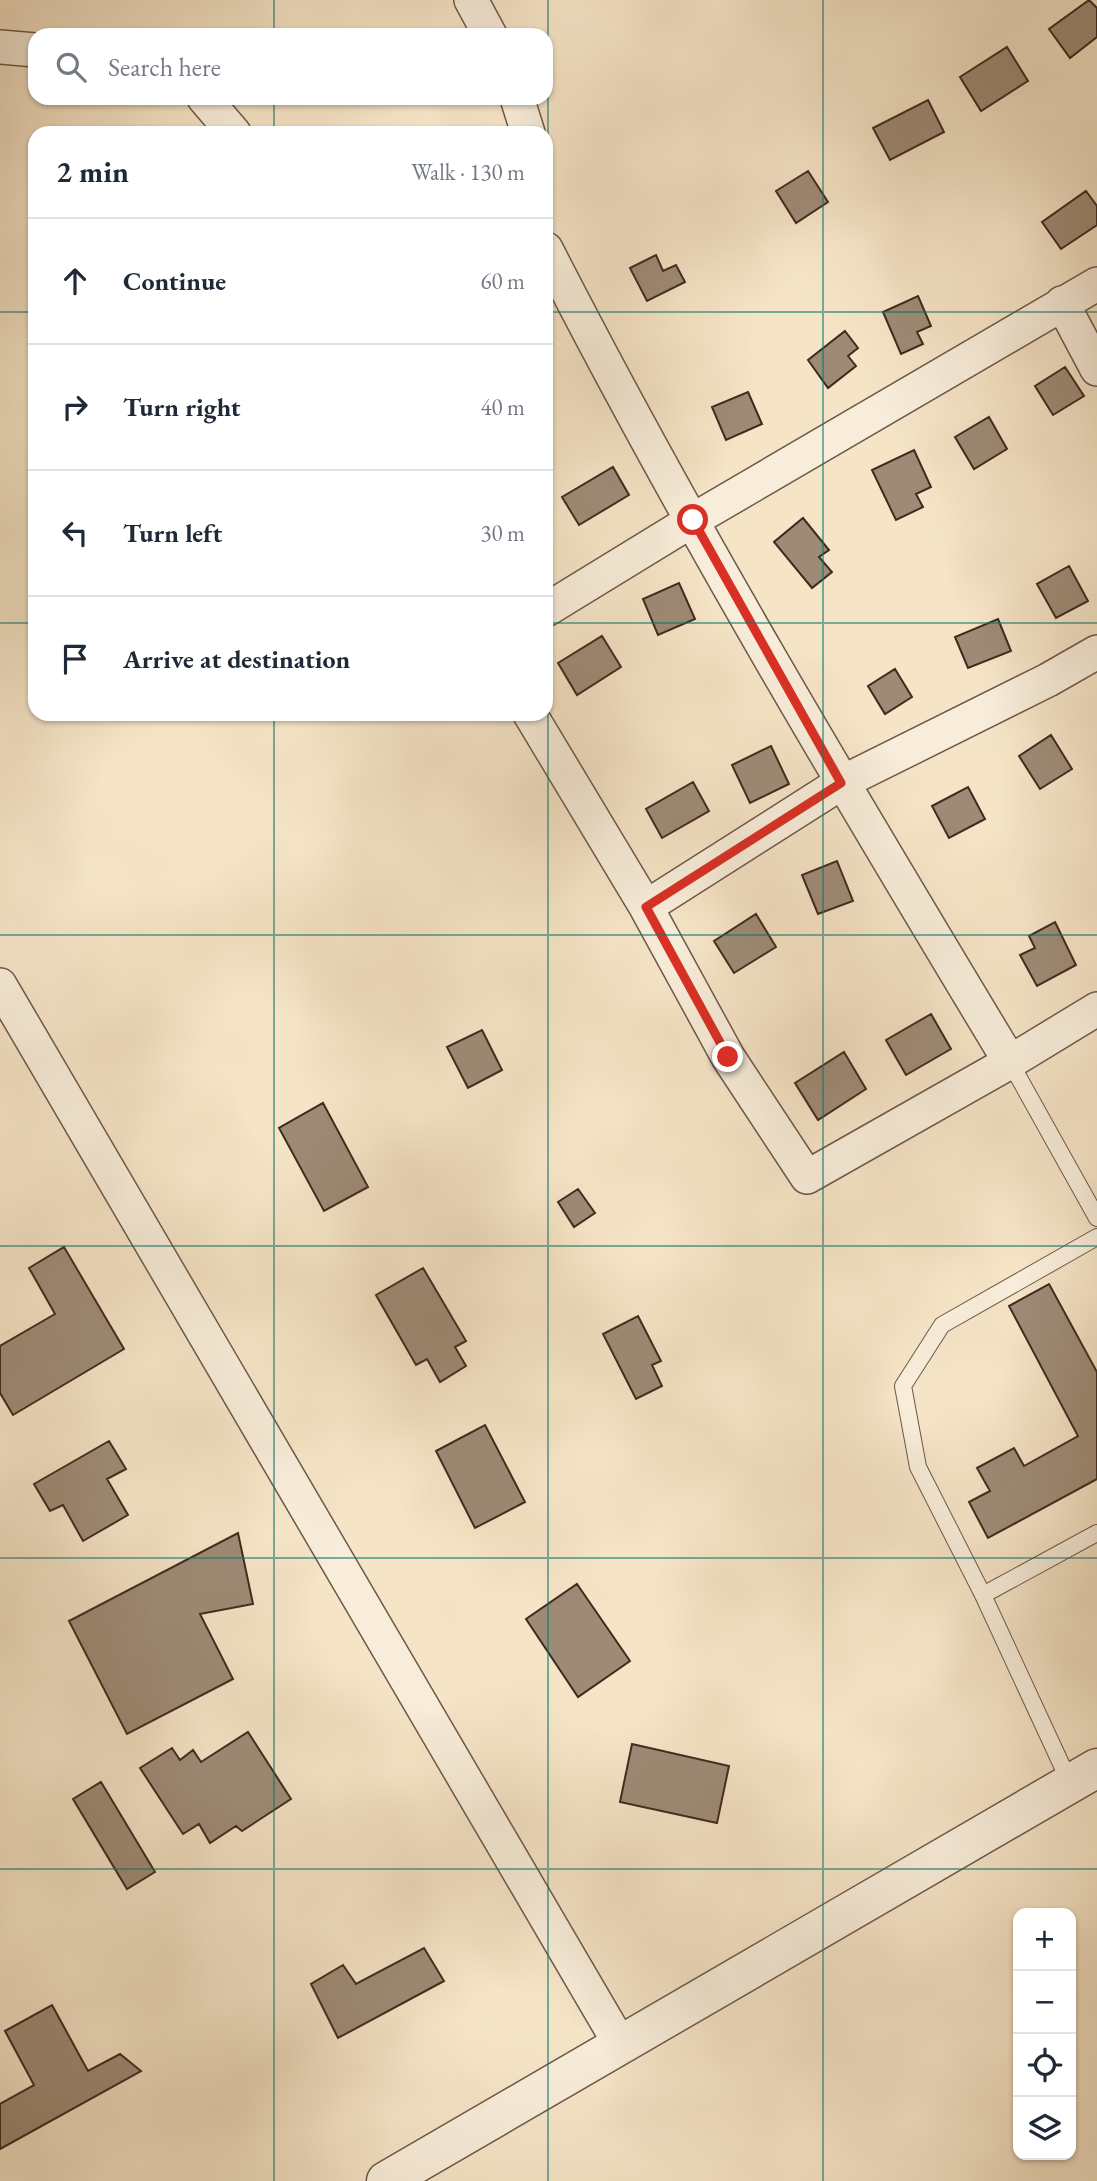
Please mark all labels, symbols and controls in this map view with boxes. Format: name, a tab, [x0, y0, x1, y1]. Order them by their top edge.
search box	[28, 28, 553, 105]
icon: search	[52, 48, 90, 86]
text: Search here	[108, 50, 221, 84]
text: 2 min	[56, 152, 129, 191]
text: Walk · 130 m	[411, 157, 525, 187]
icon: ahead	[56, 262, 94, 300]
text: Continue	[123, 264, 226, 298]
text: 60 m	[480, 266, 525, 296]
icon: right	[56, 388, 94, 426]
text: Turn right	[123, 390, 241, 424]
text: 40 m	[480, 392, 525, 422]
route start	[677, 504, 708, 535]
icon: left	[56, 514, 94, 552]
text: Turn left	[123, 516, 222, 550]
text: 30 m	[480, 518, 525, 548]
icon: arrive	[56, 640, 94, 678]
text: Arrive at destination	[123, 642, 350, 676]
route end	[712, 1041, 743, 1072]
map controls	[1013, 1908, 1076, 2160]
button: +	[1013, 1908, 1076, 1971]
button: −	[1013, 1971, 1076, 2034]
button: locate	[1013, 2034, 1076, 2097]
button: layers	[1013, 2097, 1076, 2160]

